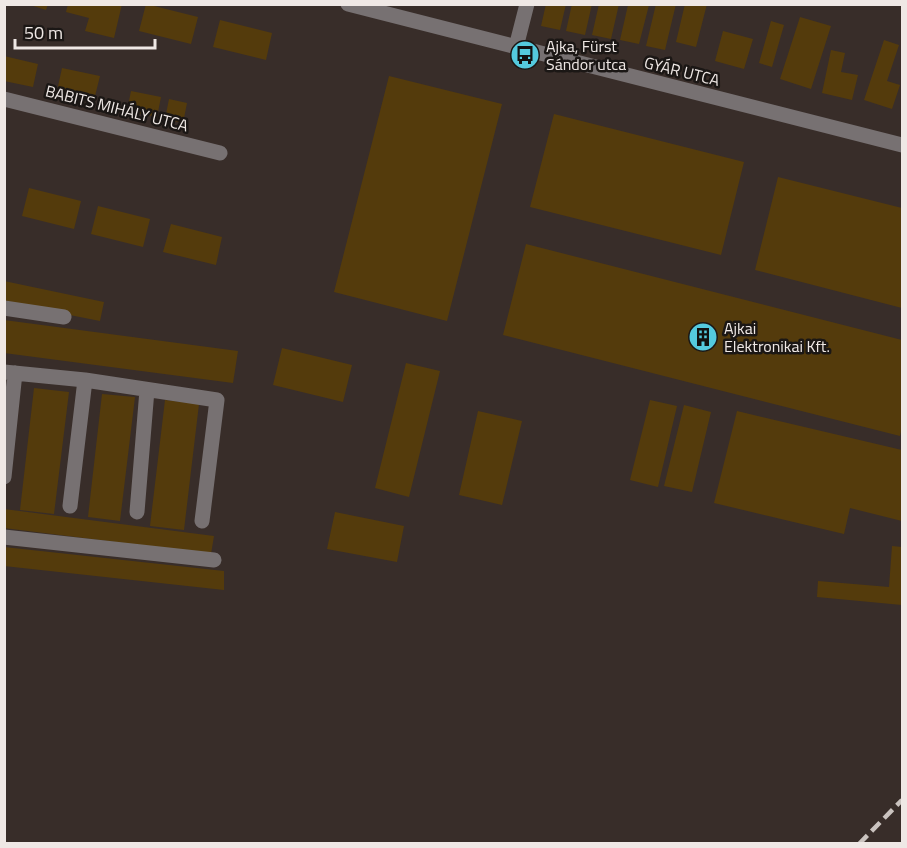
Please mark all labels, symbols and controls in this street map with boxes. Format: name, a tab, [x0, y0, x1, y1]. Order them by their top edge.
scale bar	[15, 12, 154, 50]
text: 50 m	[24, 19, 63, 46]
place label: Ajka, Fürst Sándor utca	[546, 34, 626, 76]
bus stop icon: Ajka, Fürst Sándor utca	[509, 39, 541, 71]
street label: GYÁR UTCA	[642, 50, 723, 92]
street label: BABITS MIHÁLY UTCA	[43, 79, 191, 137]
place label: Ajkai Elektronikai Kft.	[724, 316, 830, 358]
building icon: Ajkai Elektronikai Kft.	[687, 321, 719, 353]

